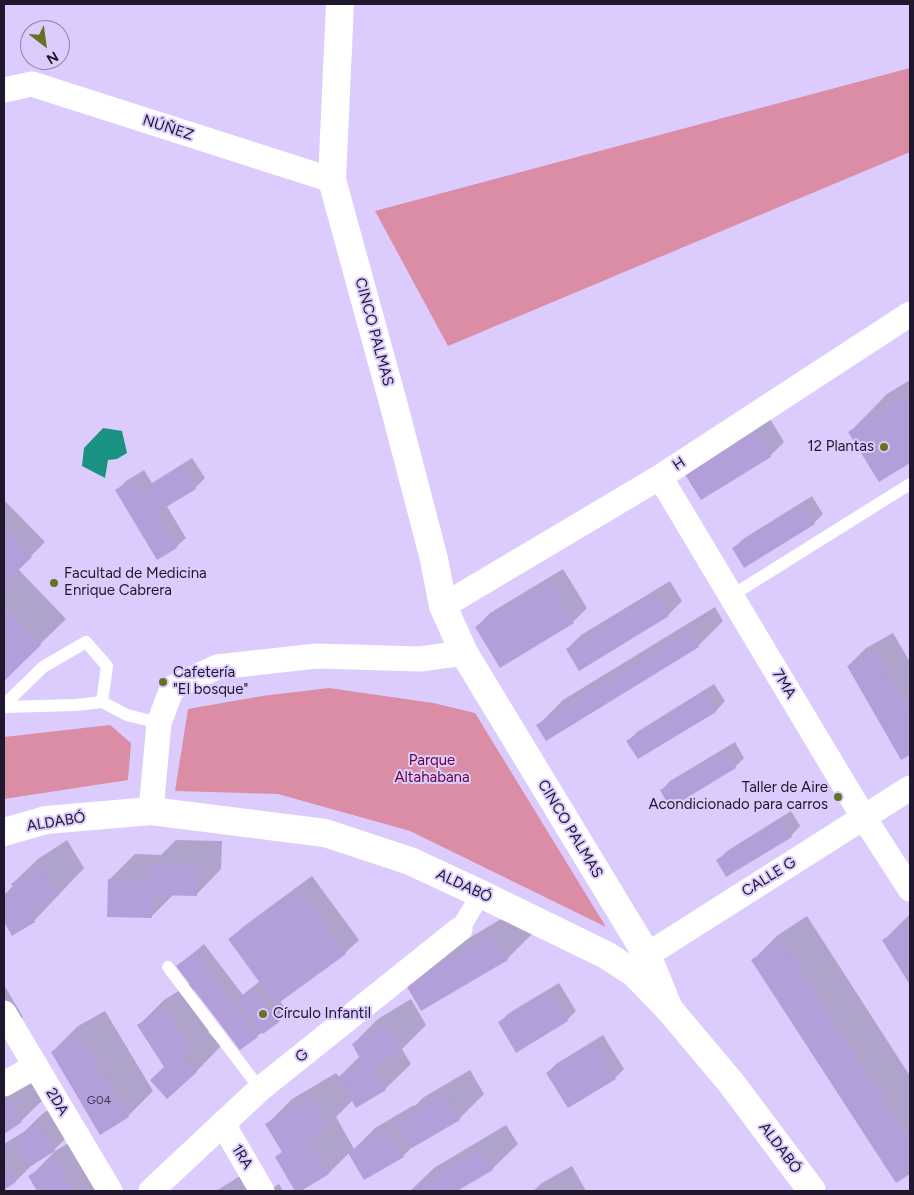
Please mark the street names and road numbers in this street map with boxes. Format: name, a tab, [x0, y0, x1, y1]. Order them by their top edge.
street label: NÚÑEZ	[140, 111, 196, 145]
street label: CINCO PALMAS	[351, 276, 397, 388]
street label: H	[669, 453, 689, 475]
street label: 7MA	[768, 666, 800, 702]
street label: CINCO PALMAS	[534, 777, 606, 881]
street label: ALDABÓ	[25, 808, 87, 836]
street label: CALLE G	[739, 853, 799, 901]
street label: ALDABÓ	[433, 865, 495, 907]
street label: G	[292, 1045, 312, 1067]
street label: 2DA	[42, 1085, 72, 1119]
street label: ALDABÓ	[755, 1119, 805, 1177]
street label: 1RA	[228, 1141, 256, 1173]

